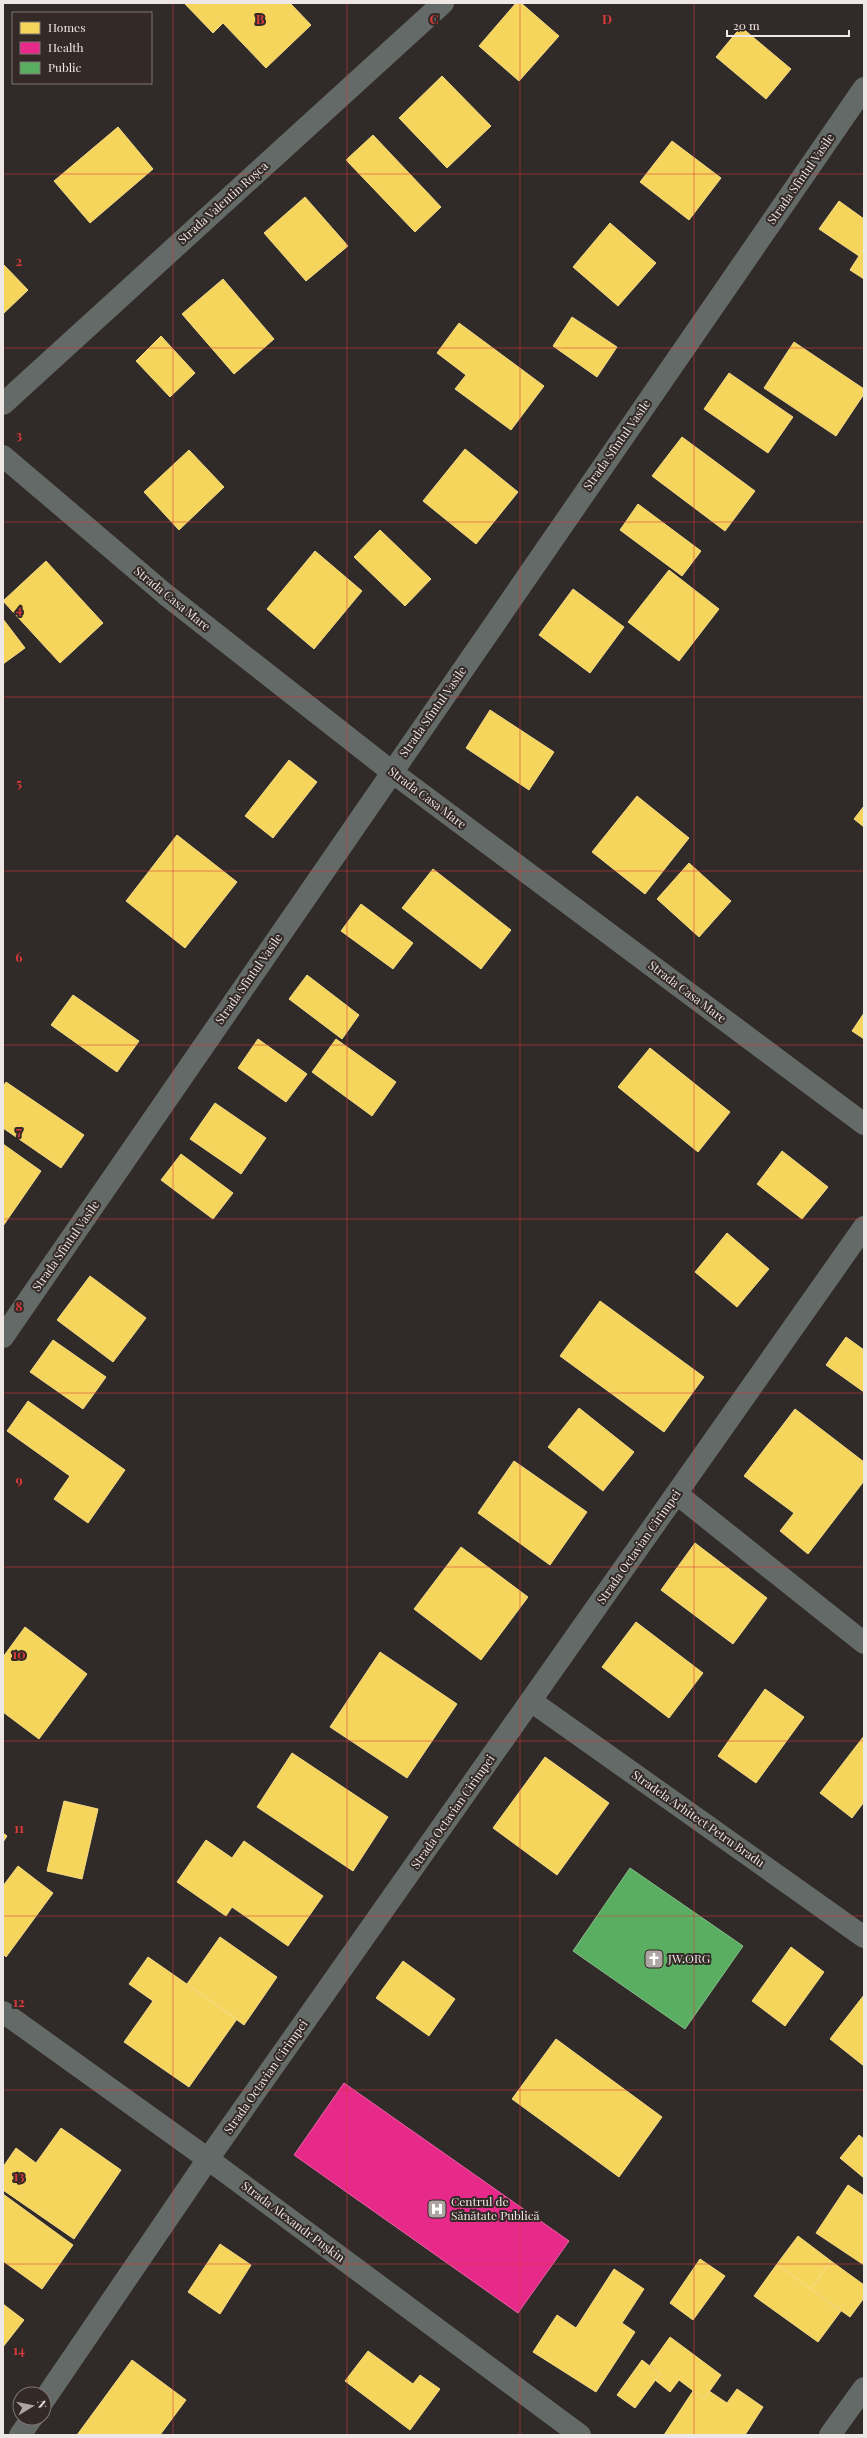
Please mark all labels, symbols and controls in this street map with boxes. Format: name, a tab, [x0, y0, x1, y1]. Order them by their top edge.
text: B	[256, 10, 265, 27]
text: C	[429, 10, 439, 27]
text: D	[602, 10, 612, 27]
legend	[12, 12, 152, 84]
scale bar	[727, 12, 849, 38]
text: 20 m	[733, 17, 760, 33]
text: Homes	[48, 19, 86, 35]
text: Health	[48, 39, 84, 55]
text: Public	[48, 59, 82, 75]
street label: Strada Sfîntul Vasile	[763, 130, 838, 227]
street label: Strada Valentin Roșca	[174, 157, 271, 247]
text: 2	[16, 252, 23, 269]
street label: Strada Sfîntul Vasile	[579, 396, 654, 493]
text: 3	[16, 426, 22, 443]
street label: Strada Casa Mare	[131, 562, 214, 634]
text: 4	[16, 600, 23, 617]
street label: Strada Sfîntul Vasile	[395, 663, 470, 760]
street label: Strada Casa Mare	[385, 763, 470, 832]
text: 5	[16, 774, 22, 791]
street label: Strada Sfîntul Vasile	[211, 930, 286, 1027]
text: 6	[15, 948, 23, 965]
street label: Strada Casa Mare	[645, 957, 730, 1026]
text: 7	[16, 1122, 22, 1139]
street label: Strada Sfîntul Vasile	[28, 1197, 103, 1294]
text: 8	[15, 1297, 23, 1314]
text: 9	[15, 1471, 23, 1488]
street label: Strada Octavian Cirimpei	[593, 1486, 684, 1607]
text: 10	[12, 1645, 26, 1662]
street label: Strada Octavian Cirimpei	[407, 1751, 498, 1872]
street label: Stradela Arhitect Petru Bradu	[629, 1766, 768, 1870]
text: 11	[14, 1819, 24, 1836]
church icon: JW.ORG	[643, 1948, 665, 1970]
place label: JW.ORG	[667, 1950, 711, 1966]
text: 12	[13, 1993, 25, 2010]
street label: Strada Octavian Cirimpei	[220, 2016, 311, 2137]
text: 13	[13, 2167, 25, 2184]
street label: Strada Alexandr Pușkin	[239, 2177, 348, 2265]
place label: Centrul de Sănătate Publică	[451, 2193, 540, 2223]
hospital icon: Centrul de Sănătate Publică	[426, 2198, 448, 2220]
text: 14	[13, 2341, 25, 2358]
north arrow	[12, 2386, 52, 2426]
text: N	[34, 2399, 50, 2409]

